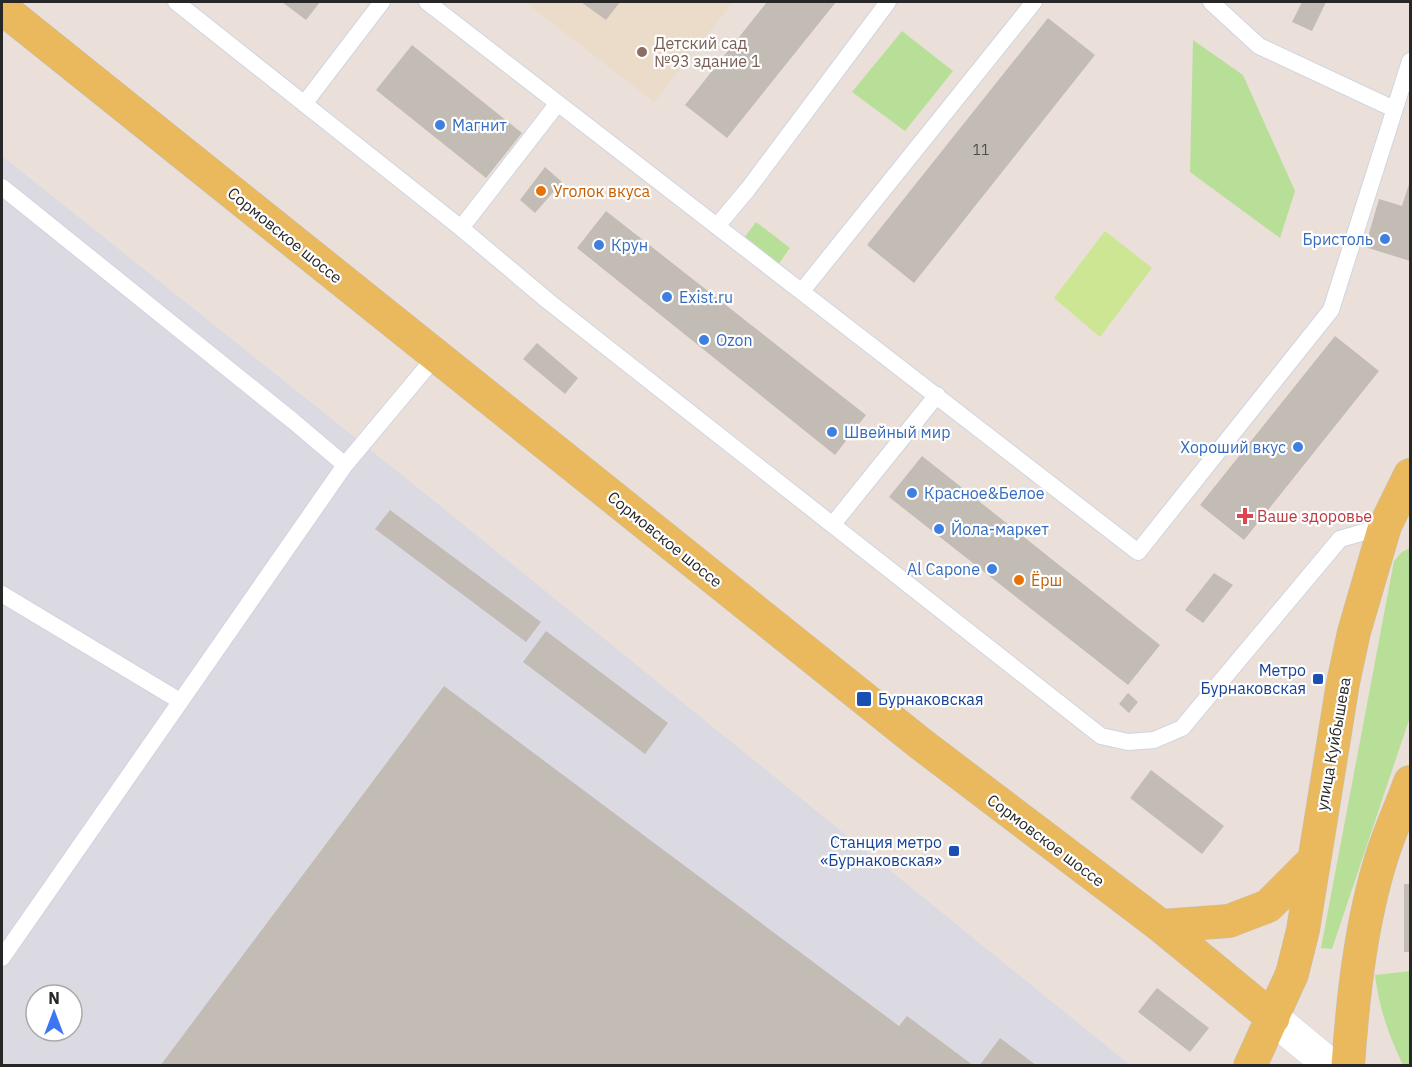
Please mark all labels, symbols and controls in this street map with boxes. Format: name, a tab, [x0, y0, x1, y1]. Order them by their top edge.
place label: Детский сад №93 здание 1	[654, 33, 761, 71]
marker: Детский сад №93 здание 1	[635, 45, 649, 59]
place label: Магнит	[452, 115, 507, 135]
marker: Магнит	[433, 118, 447, 132]
house number: 11	[973, 141, 989, 159]
place label: Уголок вкуса	[553, 181, 651, 201]
street label: Сормовское шоссе	[224, 183, 347, 288]
marker: Уголок вкуса	[534, 184, 548, 198]
place label: Бристоль	[1302, 229, 1373, 249]
marker: Бристоль	[1378, 232, 1392, 246]
place label: Крун	[611, 235, 648, 255]
marker: Крун	[592, 238, 606, 252]
place label: Exist.ru	[679, 287, 733, 307]
marker: Exist.ru	[660, 290, 674, 304]
place label: Ozon	[716, 330, 753, 350]
marker: Ozon	[697, 333, 711, 347]
place label: Швейный мир	[844, 422, 950, 442]
marker: Швейный мир	[825, 425, 839, 439]
place label: Хороший вкус	[1180, 437, 1286, 457]
marker: Хороший вкус	[1291, 440, 1305, 454]
place label: Красное&Белое	[924, 483, 1045, 503]
marker: Красное&Белое	[905, 486, 919, 500]
street label: Сормовское шоссе	[604, 487, 727, 592]
place label: Ваше здоровье	[1257, 506, 1372, 526]
marker: Ваше здоровье	[1238, 509, 1252, 523]
place label: Йола-маркет	[951, 519, 1049, 539]
marker: Йола-маркет	[932, 522, 946, 536]
place label: Al Capone	[907, 559, 980, 579]
marker: Al Capone	[985, 562, 999, 576]
place label: Ёрш	[1031, 570, 1062, 590]
marker: Ёрш	[1012, 573, 1026, 587]
place label: Метро Бурнаковская	[1201, 660, 1306, 698]
marker: Метро Бурнаковская	[1311, 672, 1325, 686]
street label: улица Куйбышева	[1311, 675, 1355, 812]
place label: Бурнаковская	[878, 689, 983, 709]
marker: Бурнаковская	[855, 690, 873, 708]
street label: Сормовское шоссе	[983, 789, 1109, 891]
place label: Станция метро «Бурнаковская»	[820, 832, 942, 870]
marker: Станция метро «Бурнаковская»	[947, 844, 961, 858]
north arrow	[24, 983, 84, 1043]
text: N	[48, 988, 60, 1008]

